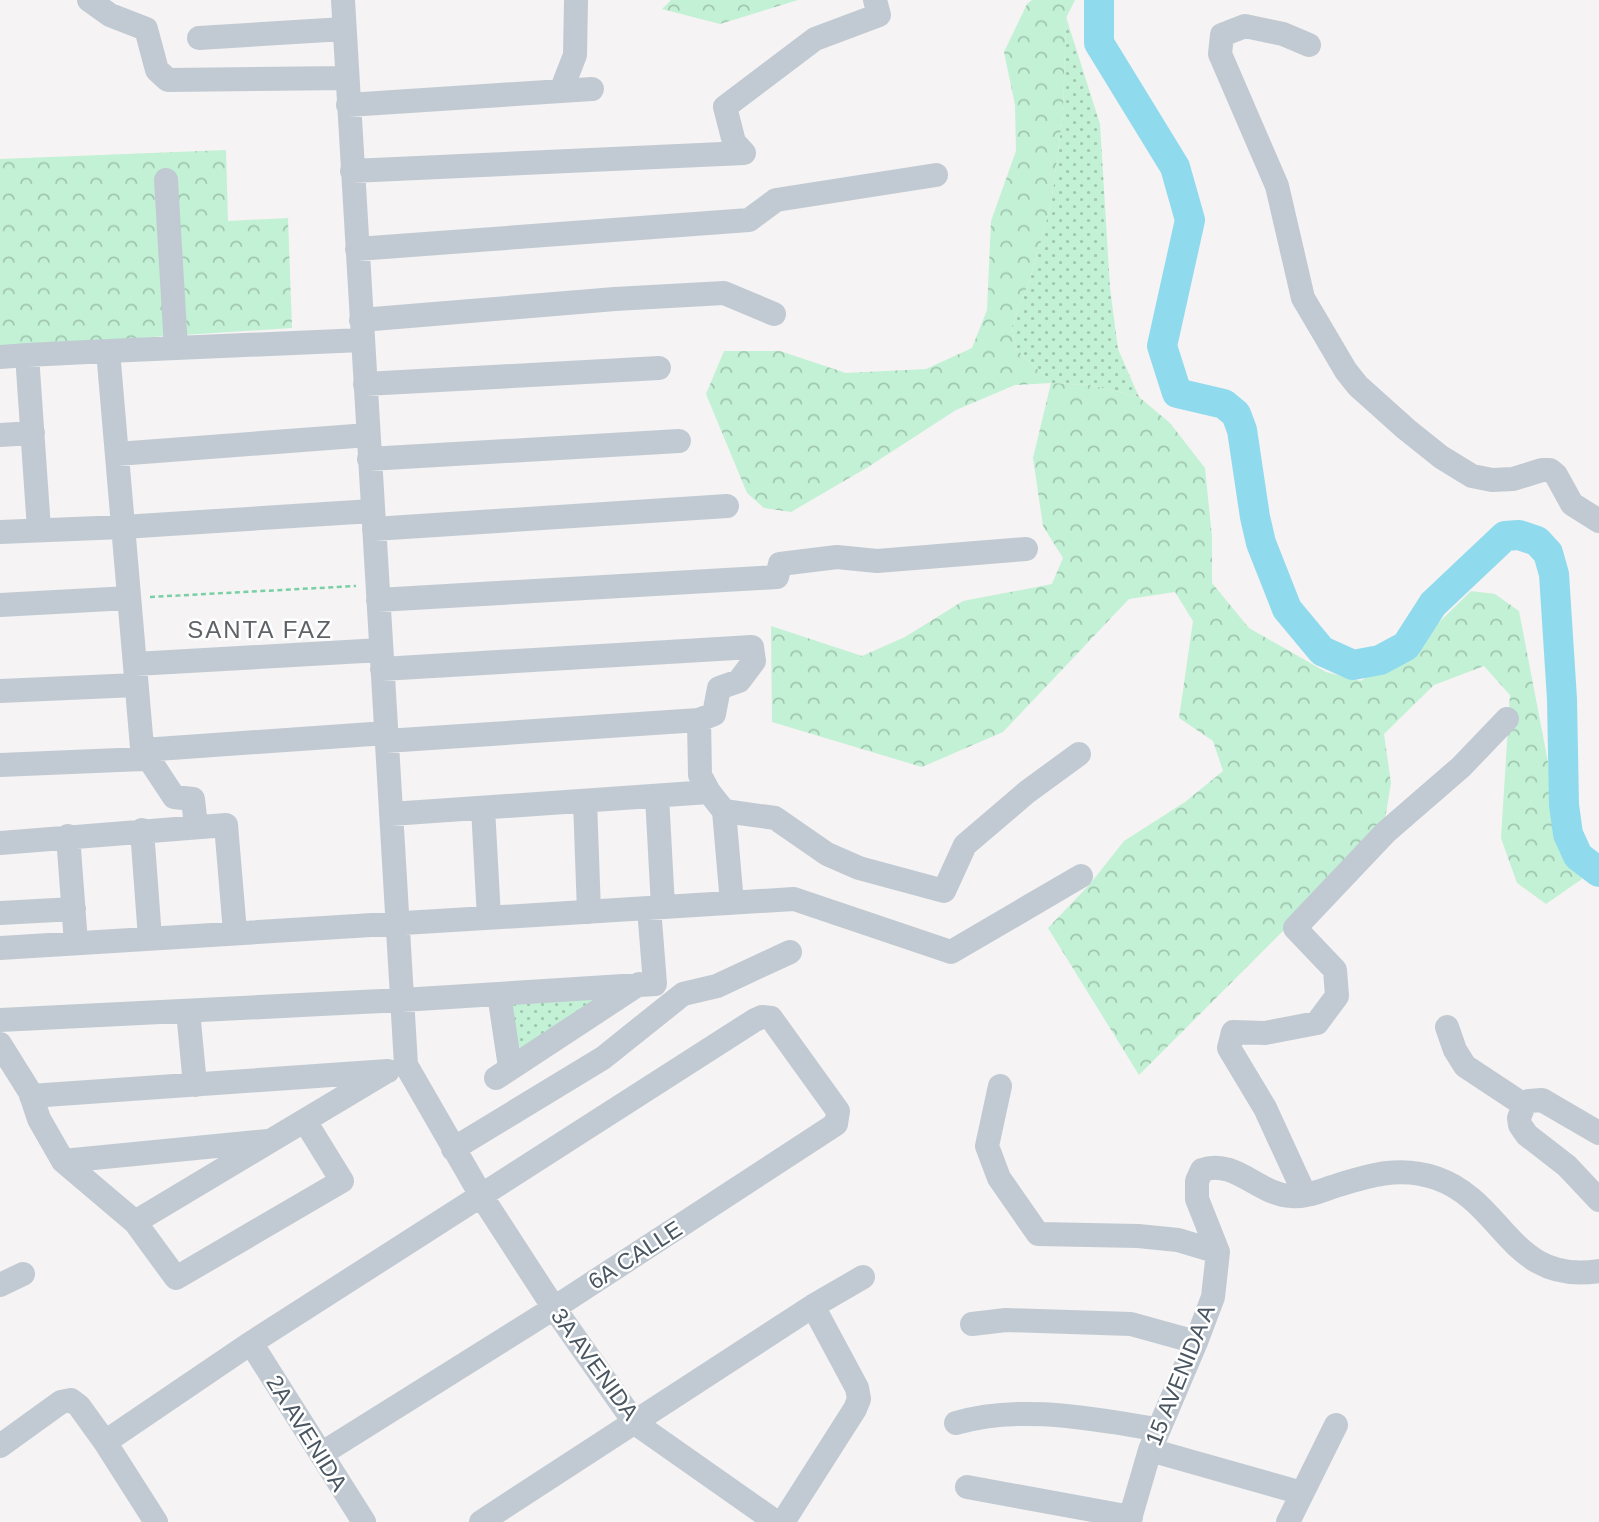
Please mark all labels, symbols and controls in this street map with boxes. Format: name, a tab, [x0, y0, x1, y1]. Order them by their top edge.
district label: SANTA FAZ	[187, 616, 333, 643]
street label: 6A CALLE	[583, 1215, 687, 1295]
street label: 15 AVENIDA A	[1140, 1300, 1220, 1449]
street label: 3A AVENIDA	[546, 1303, 644, 1425]
street label: 2A AVENIDA	[261, 1370, 353, 1496]

